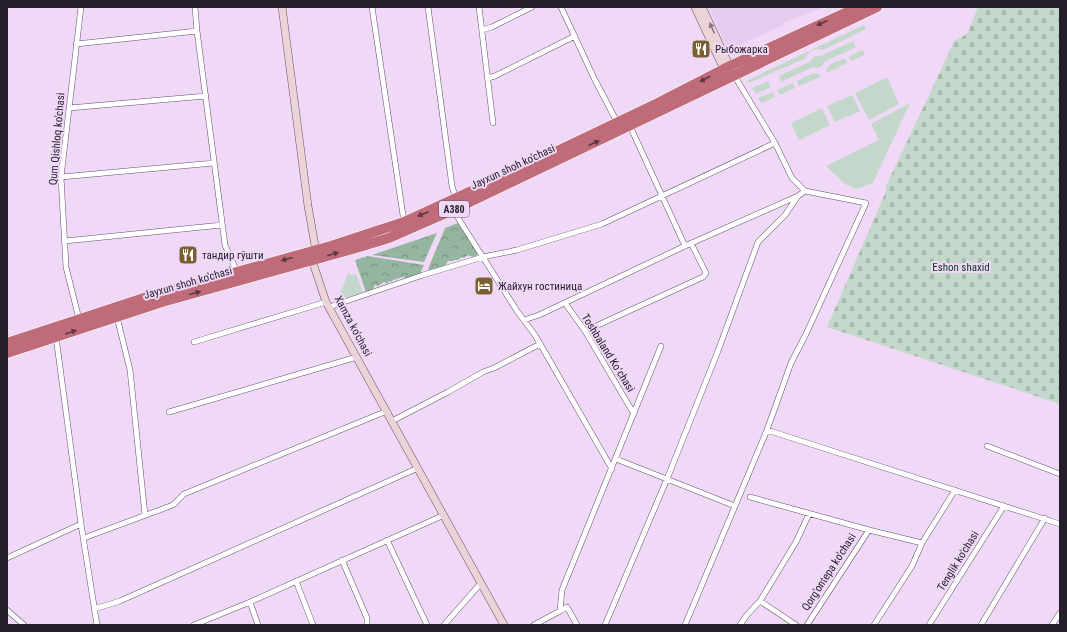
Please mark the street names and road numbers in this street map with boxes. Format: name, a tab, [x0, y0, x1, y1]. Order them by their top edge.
street label: Qum Qishloq ko'chasi	[46, 92, 68, 186]
street label: Jayxun shoh ko'chasi	[469, 142, 557, 192]
road number: A380	[439, 201, 469, 217]
street label: Jayxun shoh ko'chasi	[142, 264, 234, 302]
street label: Xamza ko'chasi	[332, 293, 374, 359]
street label: Toshbaland Koʻchasi	[579, 311, 637, 395]
street label: Tenglik ko'chasi	[934, 529, 982, 593]
street label: Qorg'ontepa ko'chasi	[799, 531, 859, 613]

